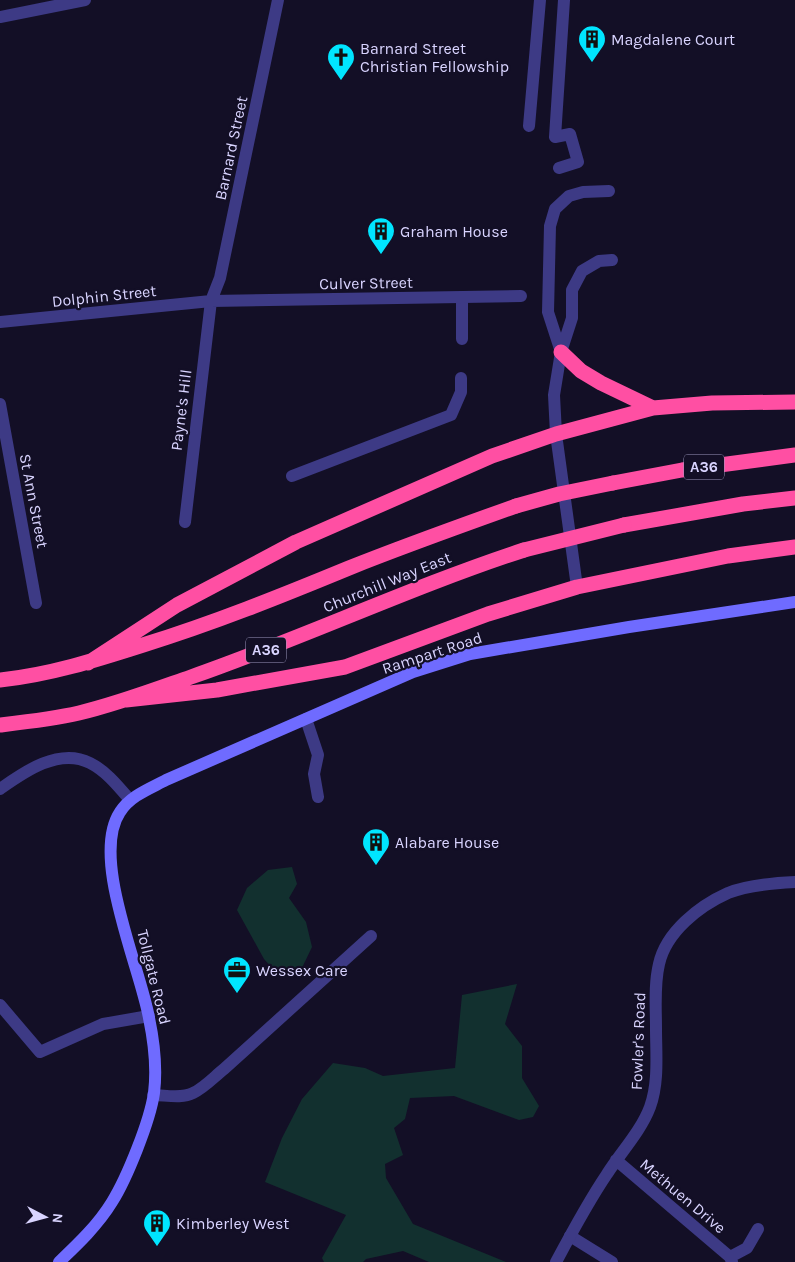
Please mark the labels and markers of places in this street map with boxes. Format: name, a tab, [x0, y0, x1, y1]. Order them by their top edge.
building icon: Magdalene Court	[577, 24, 607, 63]
place label: Magdalene Court	[611, 30, 735, 49]
place label: Barnard Street Christian Fellowship	[360, 39, 509, 76]
church icon: Barnard Street Christian Fellowship	[326, 42, 356, 81]
building icon: Graham House	[366, 216, 396, 255]
place label: Graham House	[400, 222, 508, 241]
building icon: Alabare House	[361, 827, 391, 866]
place label: Alabare House	[395, 833, 499, 852]
office icon: Wessex Care	[222, 955, 252, 994]
place label: Wessex Care	[256, 961, 348, 980]
building icon: Kimberley West	[142, 1208, 172, 1247]
place label: Kimberley West	[176, 1214, 289, 1233]

